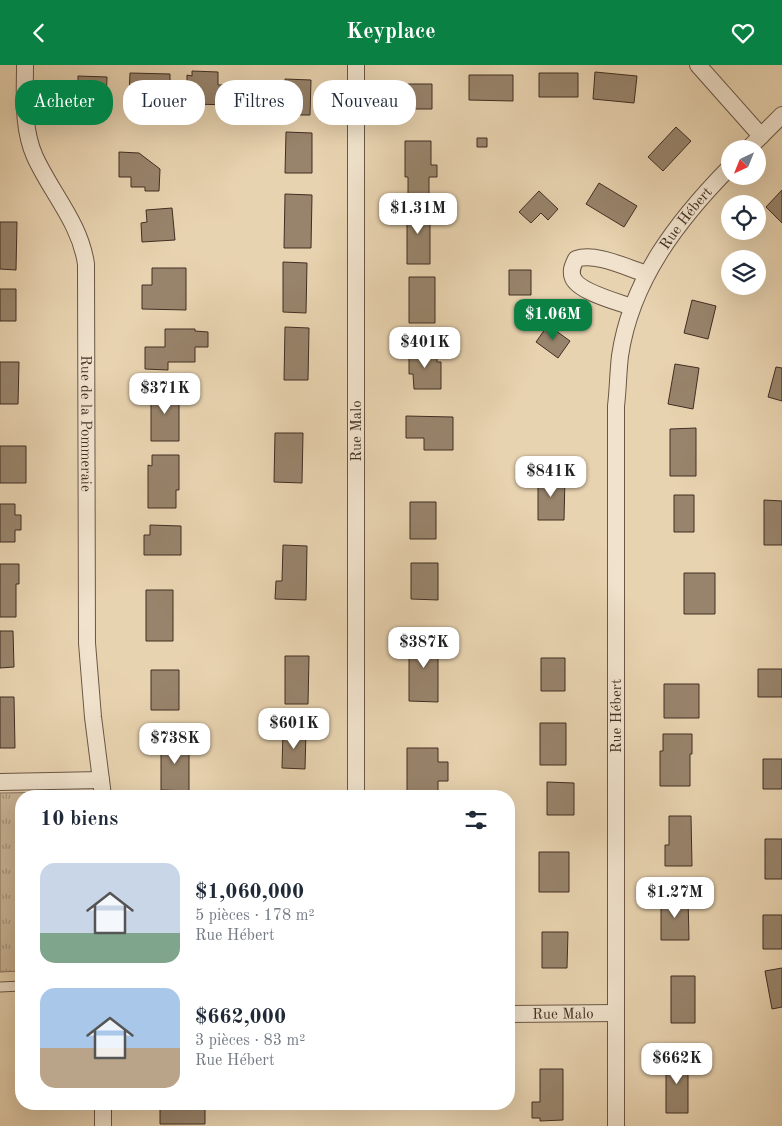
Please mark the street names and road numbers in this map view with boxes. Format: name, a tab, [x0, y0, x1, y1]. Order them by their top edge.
street label: Rue Hébert	[658, 185, 716, 253]
street label: Rue de la Pommeraie	[77, 355, 93, 492]
street label: Rue Malo	[350, 400, 365, 462]
street label: Rue Hébert	[610, 679, 625, 753]
street label: Rue Malo	[532, 1007, 594, 1023]

